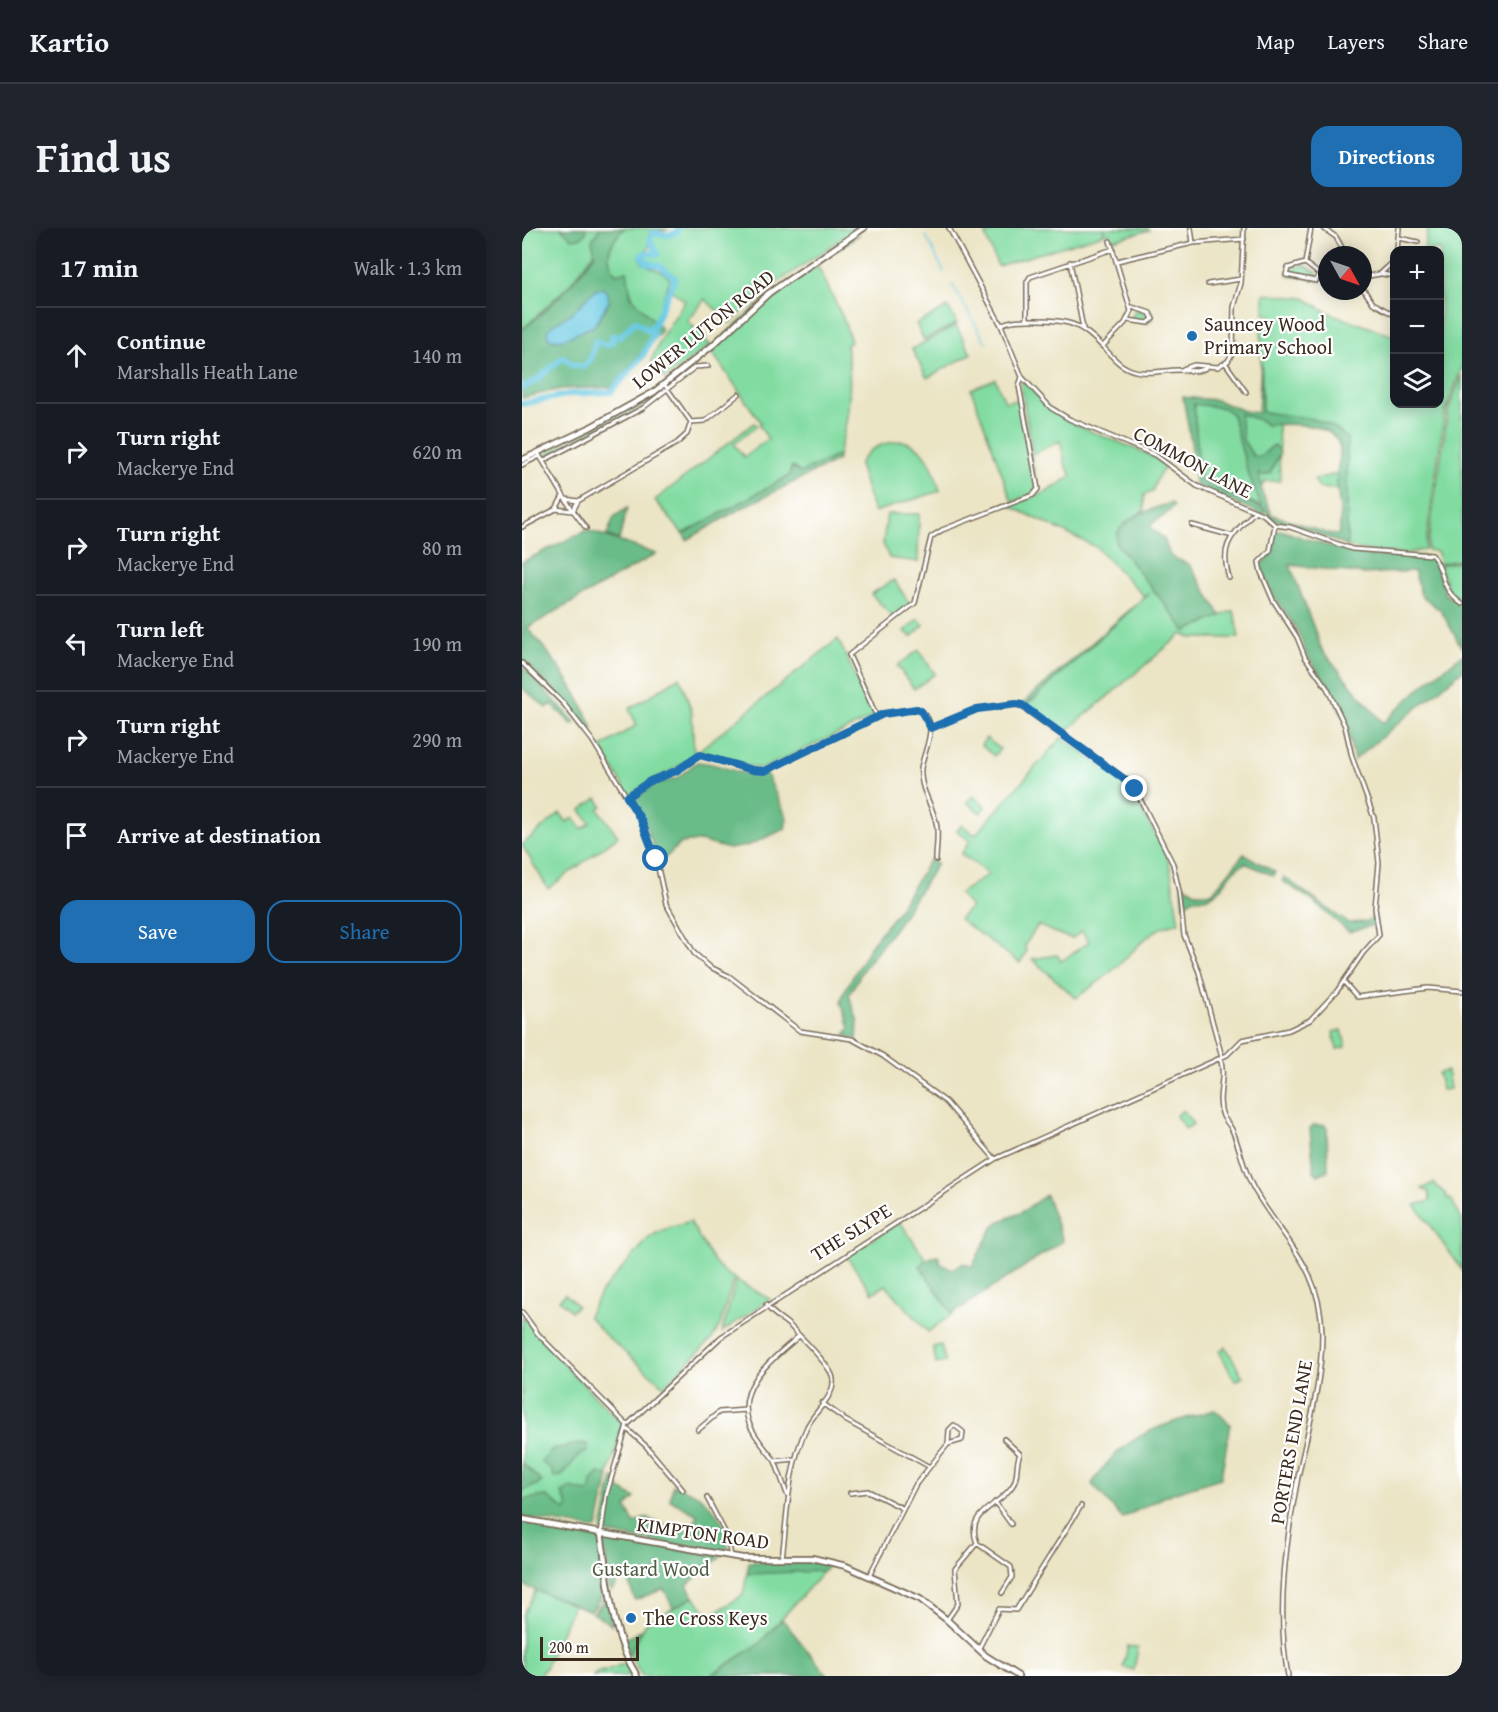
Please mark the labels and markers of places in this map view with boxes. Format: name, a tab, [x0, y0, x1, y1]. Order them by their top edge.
place label: Sauncey Wood Primary School	[1204, 309, 1333, 361]
marker: Sauncey Wood Primary School	[1185, 329, 1199, 343]
place label: The Cross Keys	[643, 1603, 768, 1632]
marker: The Cross Keys	[624, 1611, 638, 1625]

